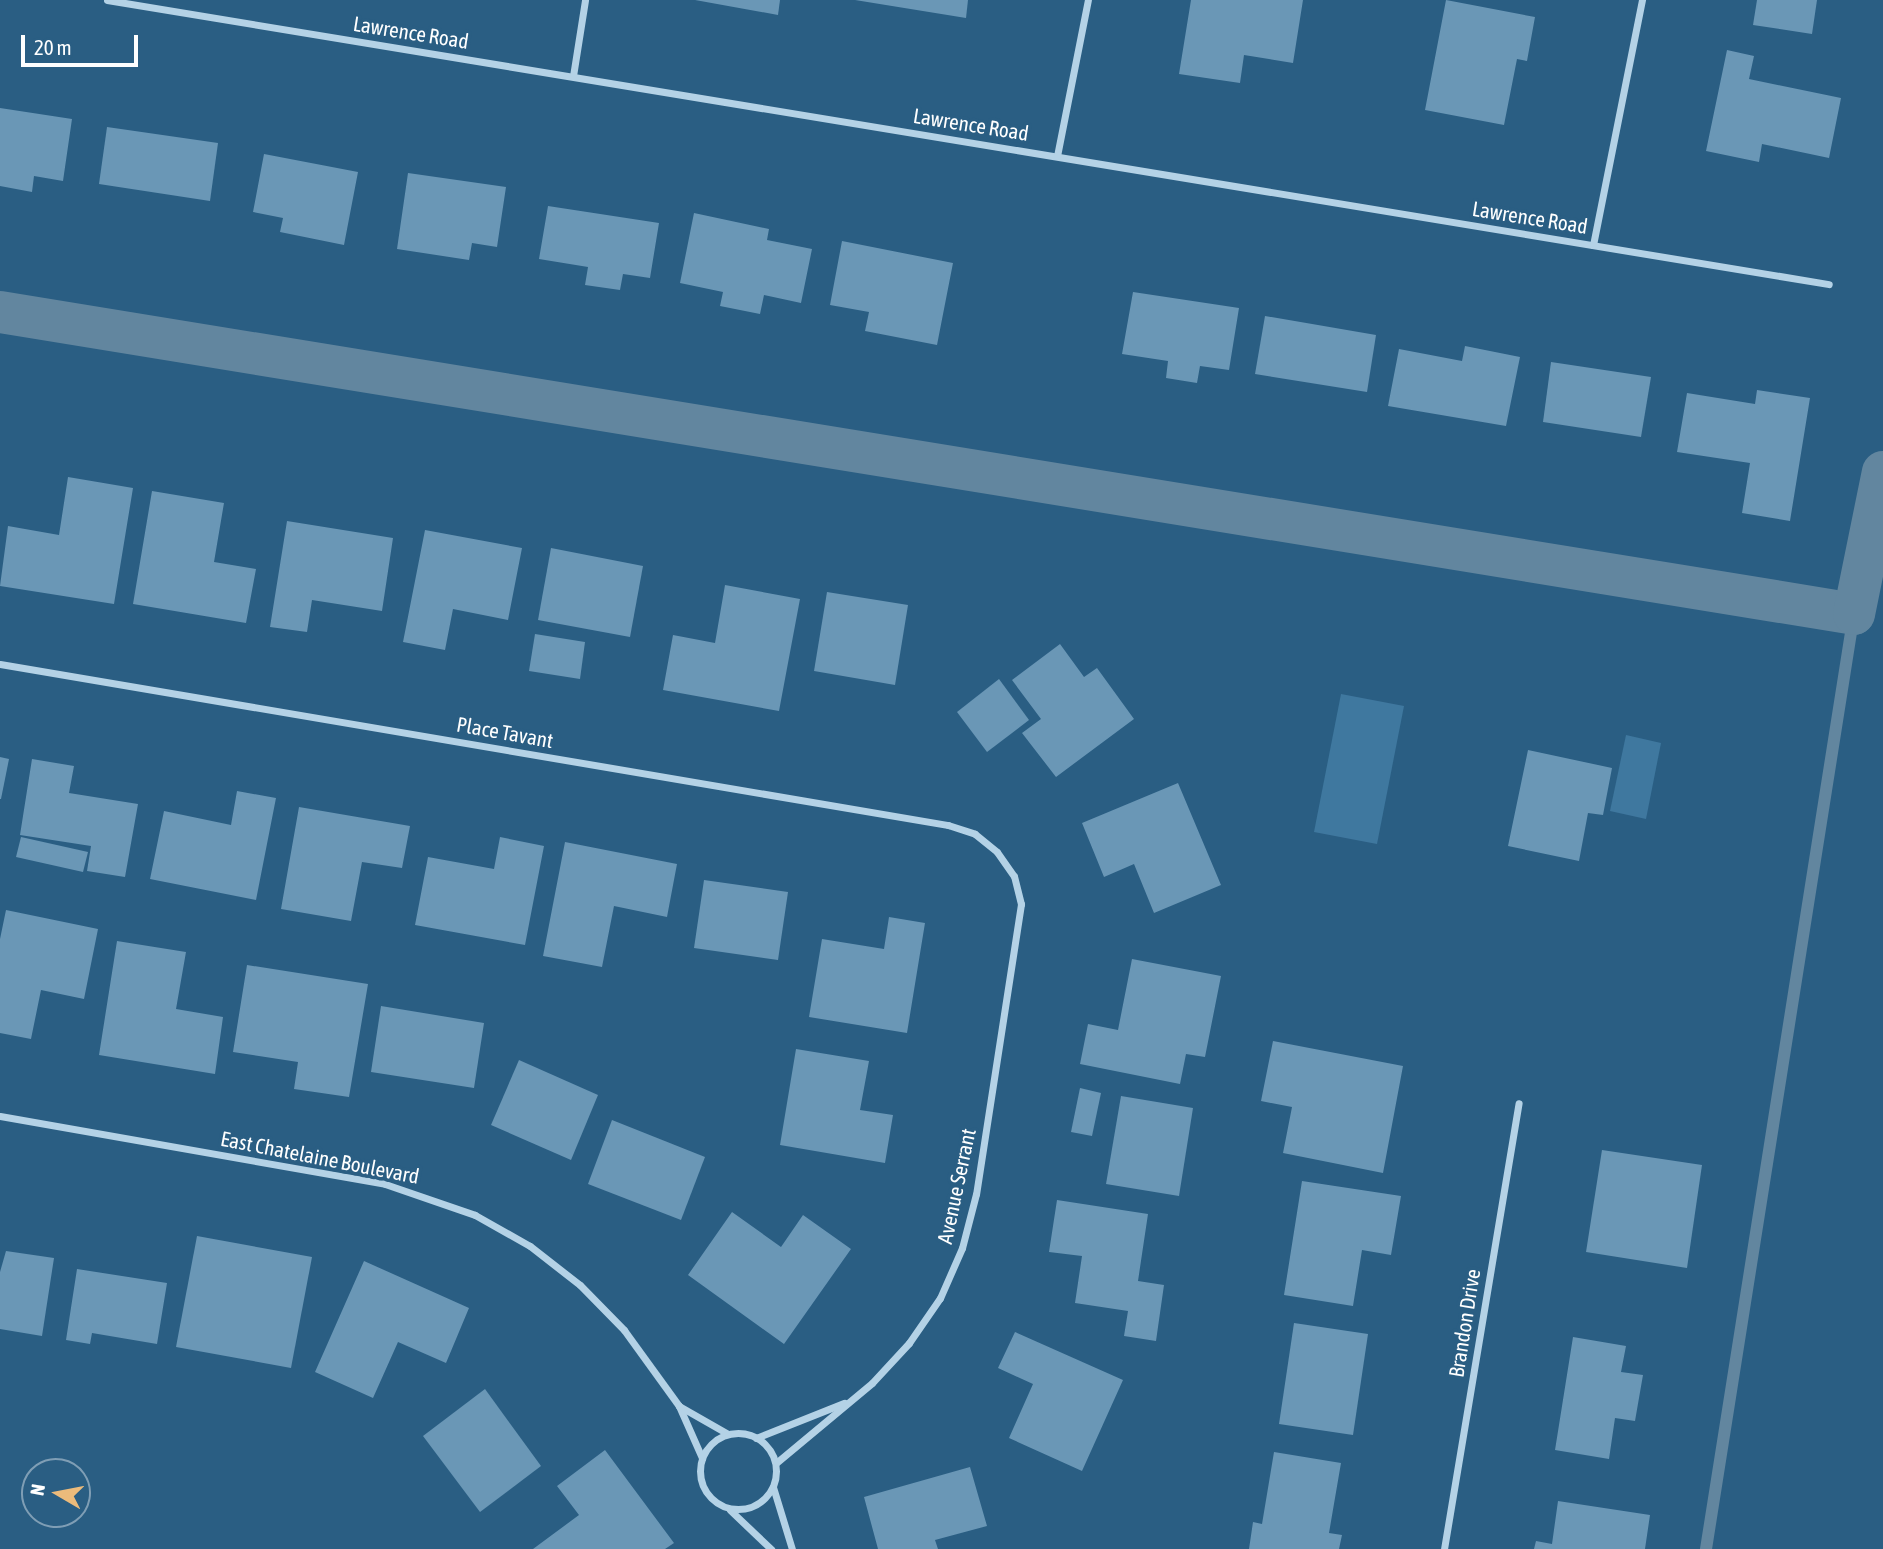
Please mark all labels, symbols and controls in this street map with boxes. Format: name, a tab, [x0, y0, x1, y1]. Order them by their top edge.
street label: Lawrence Road	[351, 10, 471, 54]
scale bar	[24, 21, 142, 65]
text: 20 m	[34, 35, 72, 59]
street label: Lawrence Road	[911, 102, 1031, 146]
street label: Lawrence Road	[1470, 195, 1590, 239]
street label: Place Tavant	[455, 711, 555, 753]
street label: East Chatelaine Boulevard	[219, 1125, 421, 1189]
street label: Avenue Serrant	[931, 1126, 981, 1246]
street label: Brandon Drive	[1443, 1267, 1485, 1379]
north arrow	[21, 1458, 91, 1528]
text: N	[25, 1482, 49, 1497]

